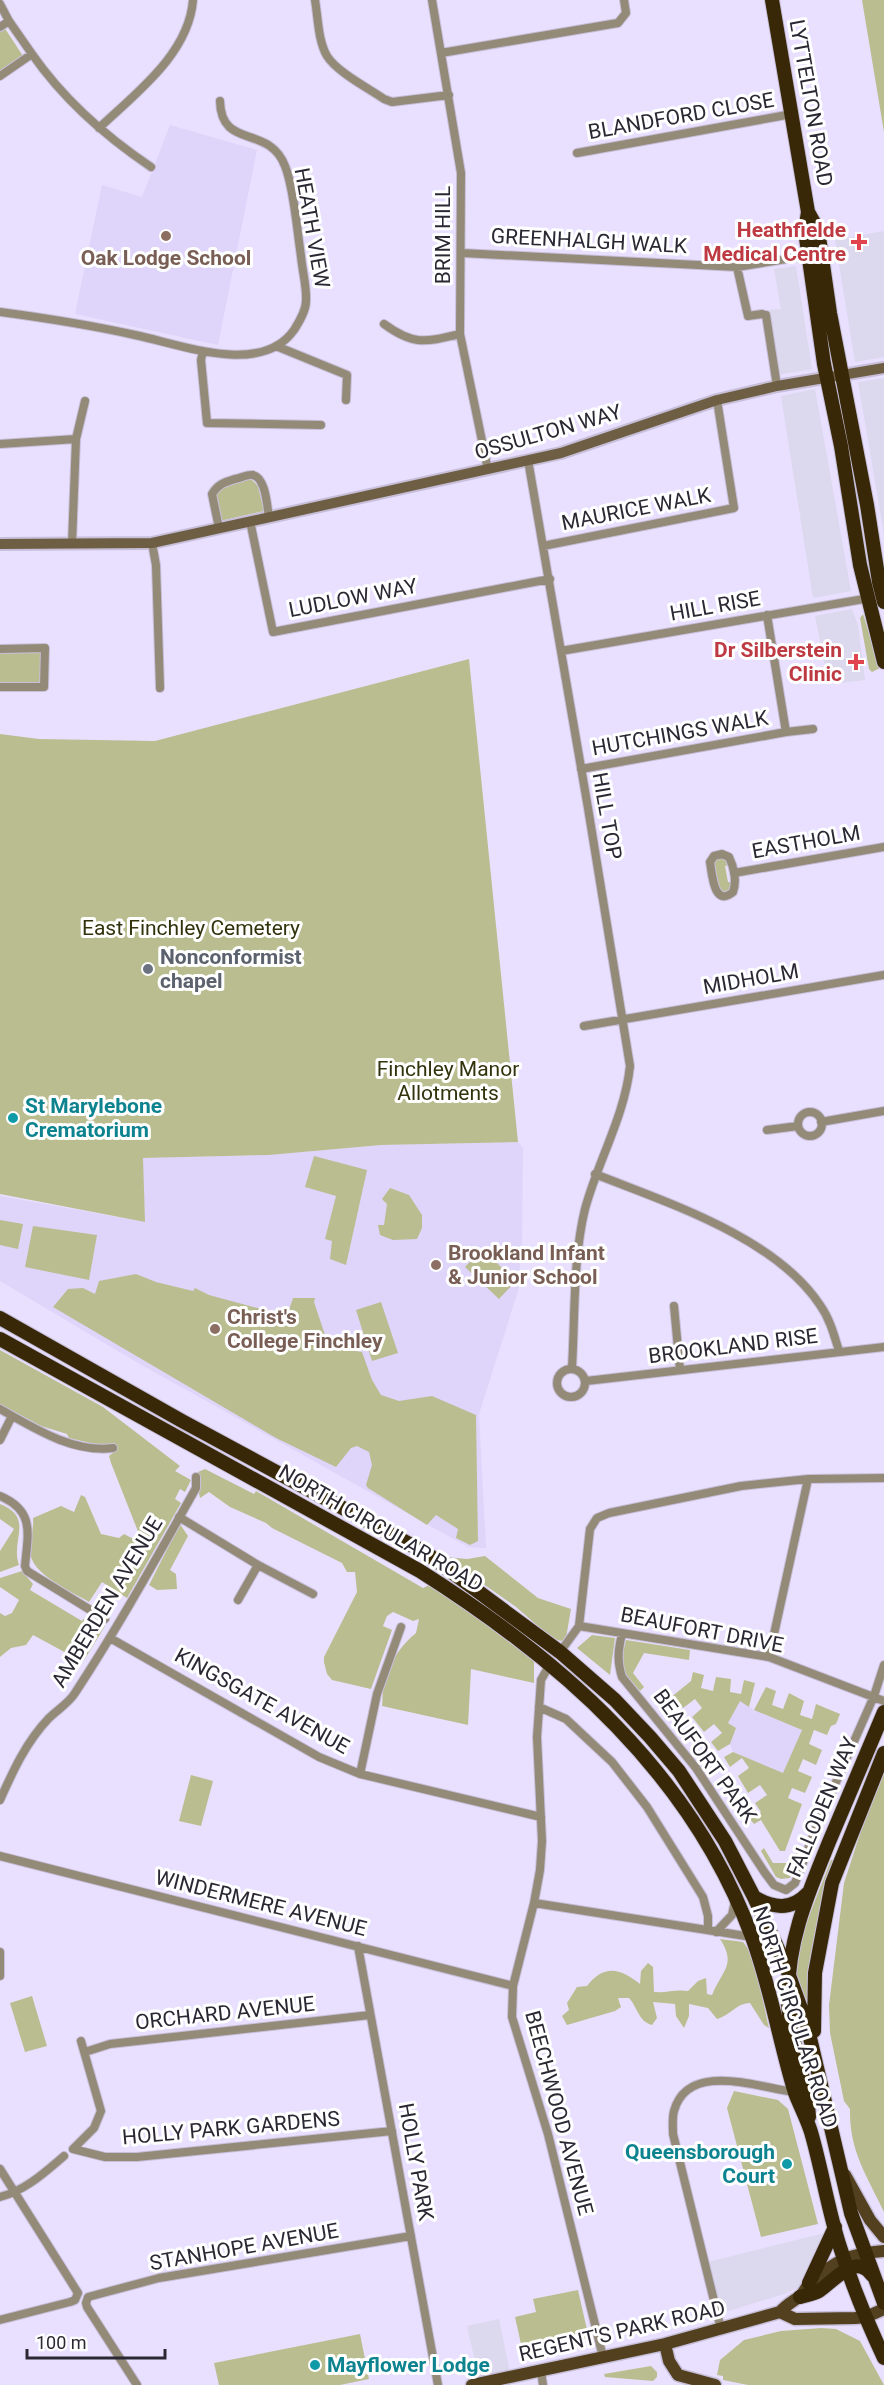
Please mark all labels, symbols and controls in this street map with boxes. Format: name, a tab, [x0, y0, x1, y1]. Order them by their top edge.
street label: LYTTELTON ROAD	[785, 18, 837, 188]
street label: BLANDFORD CLOSE	[586, 88, 776, 144]
street label: HEATH VIEW	[290, 166, 334, 290]
street label: BRIM HILL	[431, 186, 455, 284]
place label: Heathfielde Medical Centre	[703, 218, 846, 266]
street label: GREENHALGH WALK	[490, 224, 689, 258]
marker: Oak Lodge School	[159, 229, 173, 243]
marker: Heathfielde Medical Centre	[850, 233, 868, 251]
place label: Oak Lodge School	[81, 246, 251, 270]
street label: OSSULTON WAY	[472, 399, 625, 464]
street label: MAURICE WALK	[559, 483, 713, 535]
street label: LUDLOW WAY	[287, 574, 420, 622]
street label: HILL RISE	[668, 586, 762, 626]
place label: Dr Silberstein Clinic	[714, 638, 842, 686]
marker: Dr Silberstein Clinic	[847, 653, 865, 671]
street label: HUTCHINGS WALK	[590, 706, 771, 760]
street label: HILL TOP	[588, 771, 626, 861]
street label: EASTHOLM	[750, 821, 862, 863]
park label: East Finchley Cemetery	[82, 916, 300, 940]
place label: Nonconformist chapel	[160, 945, 302, 993]
street label: MIDHOLM	[701, 959, 801, 999]
marker: Nonconformist chapel	[141, 962, 155, 976]
park label: Finchley Manor Allotments	[377, 1057, 519, 1105]
place label: St Marylebone Crematorium	[25, 1094, 162, 1142]
marker: St Marylebone Crematorium	[6, 1111, 20, 1125]
place label: Brookland Infant & Junior School	[448, 1241, 605, 1289]
marker: Brookland Infant & Junior School	[429, 1258, 443, 1272]
place label: Christ's College Finchley	[227, 1305, 383, 1353]
marker: Christ's College Finchley	[208, 1322, 222, 1336]
street label: BROOKLAND RISE	[647, 1324, 819, 1368]
street label: NORTH CIRCULAR ROAD	[275, 1460, 487, 1596]
street label: AMBERDEN AVENUE	[47, 1512, 167, 1692]
street label: BEAUFORT DRIVE	[619, 1602, 786, 1658]
street label: KINGSGATE AVENUE	[171, 1643, 353, 1759]
street label: BEAUFORT PARK	[648, 1684, 762, 1828]
street label: FALLODEN WAY	[782, 1733, 862, 1880]
street label: WINDERMERE AVENUE	[153, 1865, 369, 1941]
street label: NORTH CIRCULAR ROAD	[748, 1903, 842, 2131]
street label: ORCHARD AVENUE	[134, 1992, 316, 2034]
street label: BEECHWOOD AVENUE	[520, 2008, 598, 2218]
street label: HOLLY PARK	[394, 2101, 438, 2224]
street label: HOLLY PARK GARDENS	[121, 2107, 341, 2149]
place label: Queensborough Court	[625, 2140, 775, 2188]
marker: Queensborough Court	[780, 2157, 794, 2171]
street label: STANHOPE AVENUE	[148, 2219, 340, 2275]
street label: REGENT'S PARK ROAD	[516, 2296, 728, 2366]
scale bar	[27, 2322, 165, 2360]
text: 100 m	[36, 2332, 87, 2353]
place label: Mayflower Lodge	[327, 2353, 490, 2377]
marker: Mayflower Lodge	[308, 2358, 322, 2372]

